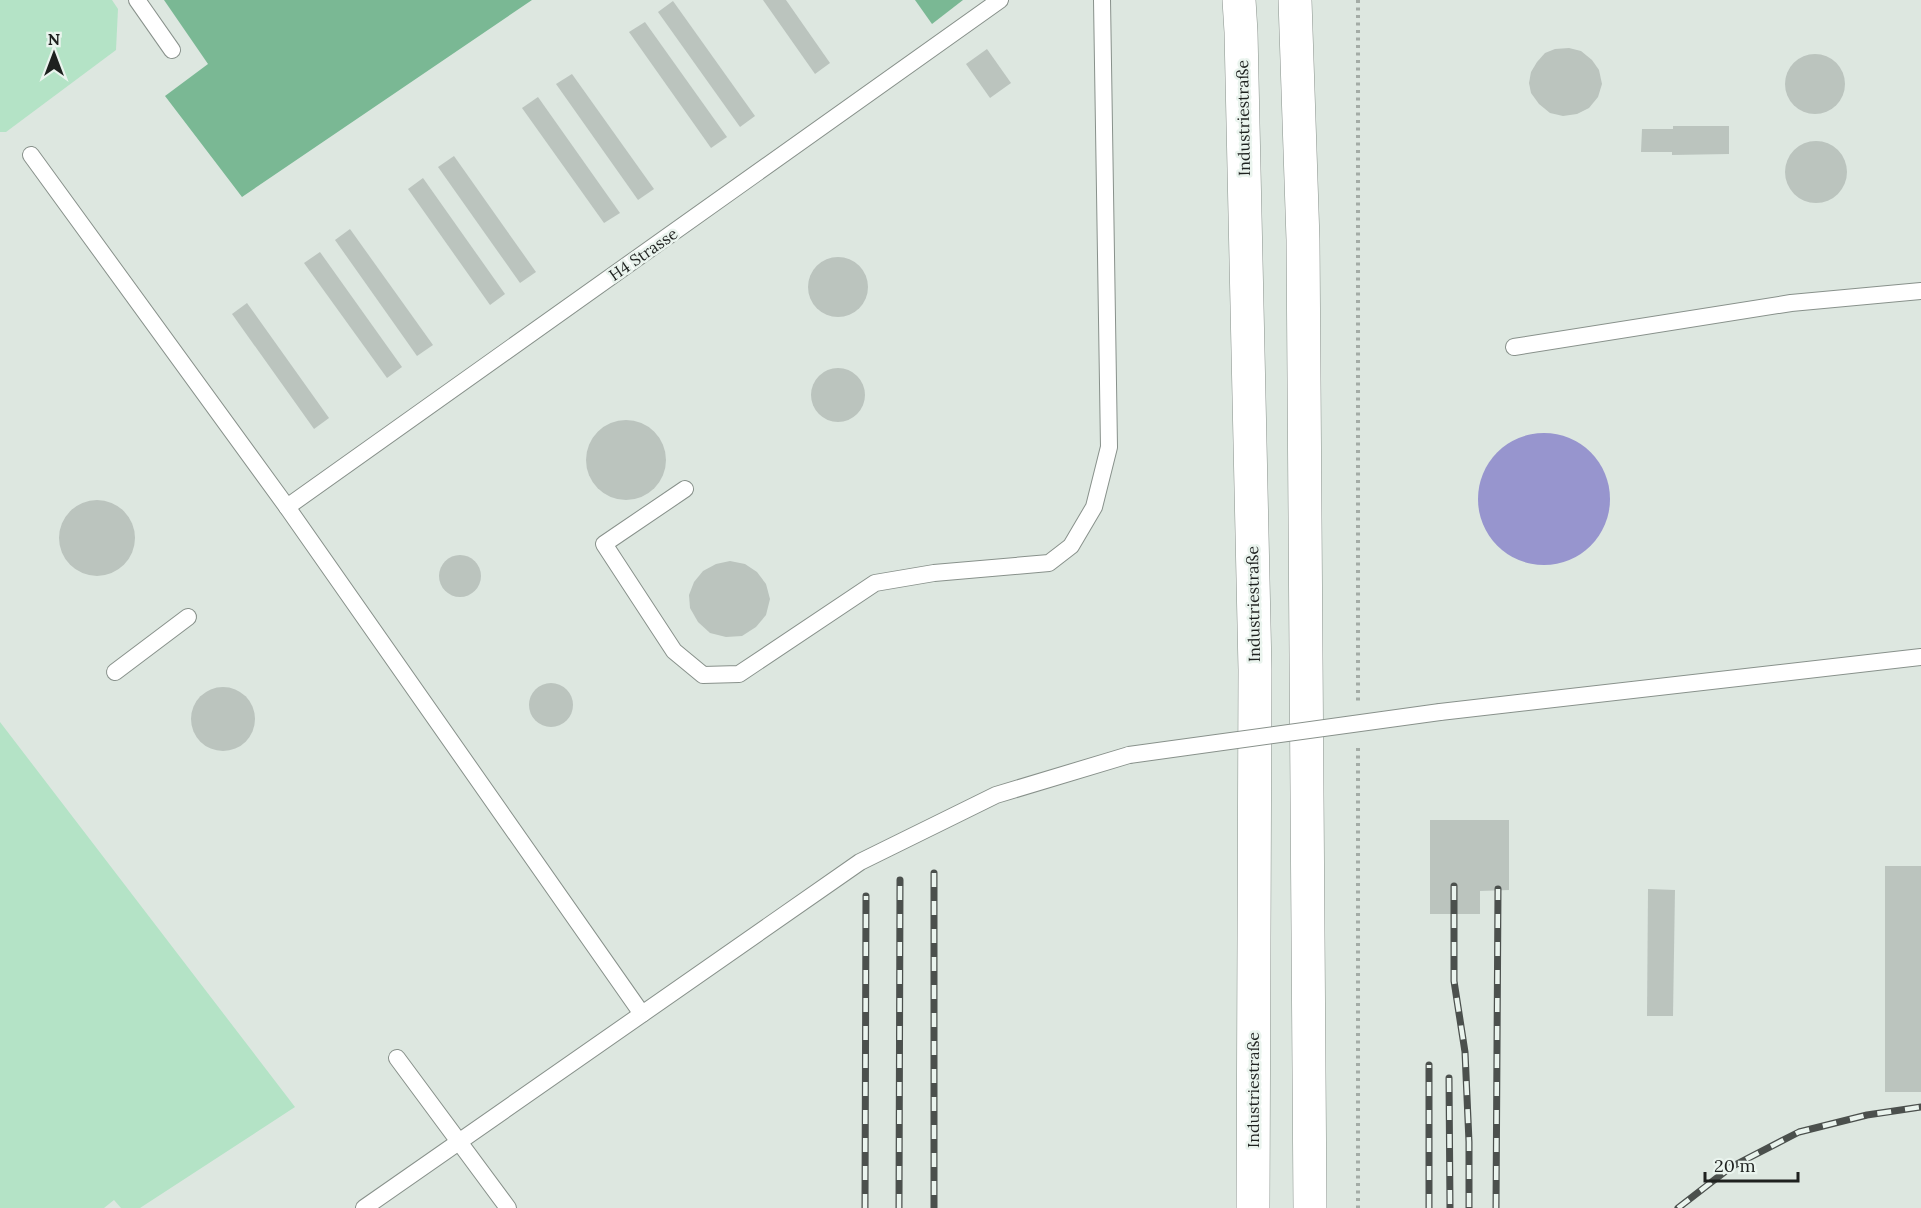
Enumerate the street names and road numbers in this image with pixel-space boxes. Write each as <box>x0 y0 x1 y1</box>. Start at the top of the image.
street label: Industriestraße <box>1232 60 1254 176</box>
street label: H4 Strasse <box>605 223 681 285</box>
street label: Industriestraße <box>1242 546 1264 662</box>
street label: Industriestraße <box>1243 1032 1263 1148</box>

